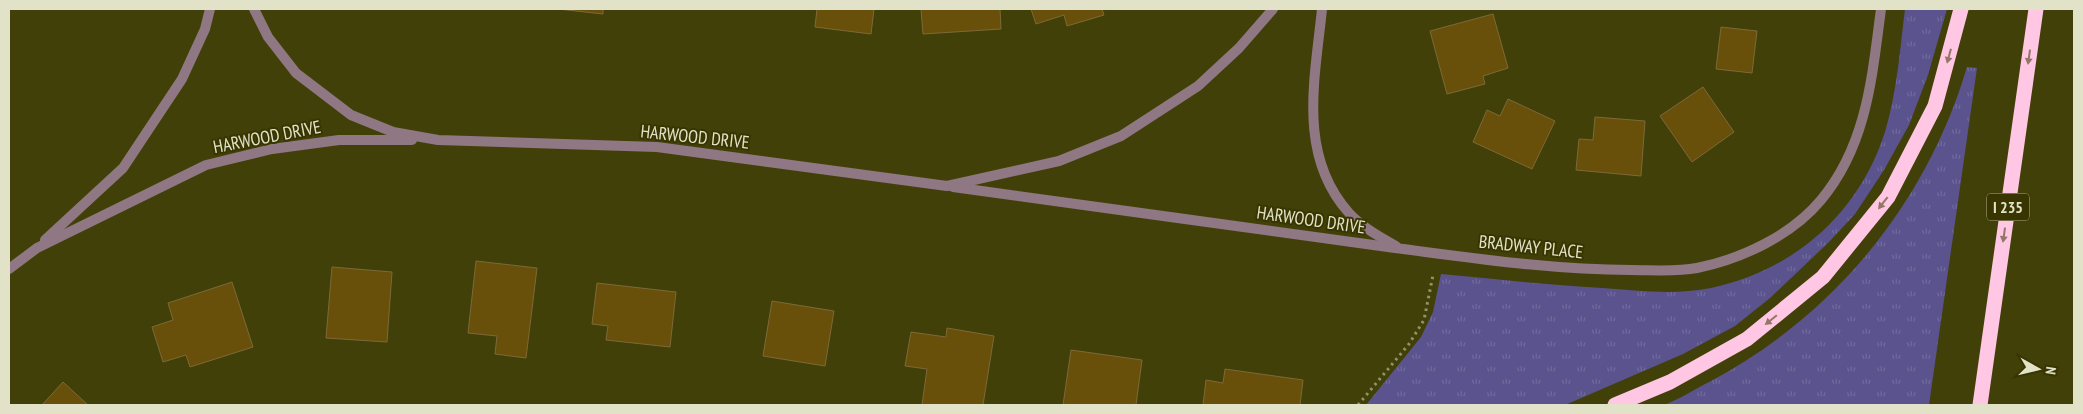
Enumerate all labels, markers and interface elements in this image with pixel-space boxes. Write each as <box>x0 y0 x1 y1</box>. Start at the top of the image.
one-way arrow <box>1944 48 1952 63</box>
one-way arrow <box>2025 49 2033 65</box>
street label: HARWOOD DRIVE <box>211 115 323 158</box>
street label: HARWOOD DRIVE <box>639 119 751 154</box>
road number: I 235 <box>1987 193 2029 220</box>
one-way arrow <box>1877 196 1888 209</box>
street label: HARWOOD DRIVE <box>1255 201 1367 239</box>
one-way arrow <box>2000 228 2008 244</box>
street label: BRADWAY PLACE <box>1478 230 1584 263</box>
one-way arrow <box>1764 314 1777 325</box>
north arrow <box>2013 344 2063 394</box>
text: N <box>2041 366 2060 376</box>

